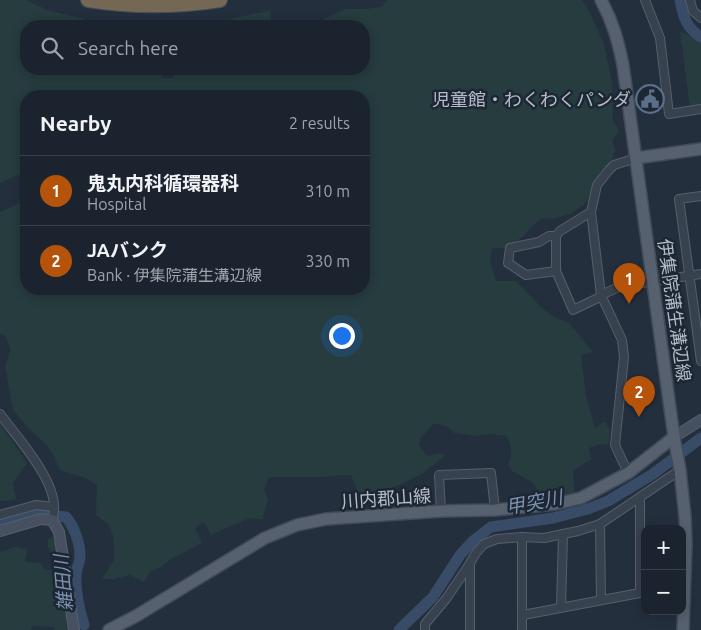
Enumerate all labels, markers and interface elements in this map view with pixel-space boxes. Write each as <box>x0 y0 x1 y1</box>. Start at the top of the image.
search box <box>20 20 370 75</box>
icon: search <box>38 34 66 62</box>
text: Search here <box>78 37 178 59</box>
public building icon: 児童館・わくわくパンダ <box>635 84 665 114</box>
place label: 児童館・わくわくパンダ <box>432 89 631 109</box>
text: Nearby <box>40 111 111 135</box>
text: 2 results <box>289 114 350 132</box>
text: 鬼丸内科循環器科 <box>87 172 239 194</box>
text: 1 <box>51 182 61 200</box>
text: 310 m <box>305 182 350 200</box>
text: Hospital <box>87 195 146 213</box>
street label: 伊集院蒲生溝辺線 <box>655 237 695 383</box>
text: JAバンク <box>87 239 168 261</box>
text: 2 <box>51 252 61 270</box>
text: 330 m <box>305 252 350 270</box>
pin: 1 <box>613 263 645 304</box>
text: Bank · 伊集院蒲生溝辺線 <box>87 266 262 284</box>
your location <box>329 323 355 349</box>
pin: 2 <box>623 376 655 417</box>
street label: 川内郡山線 <box>340 485 432 511</box>
water label: 甲突川 <box>504 485 566 518</box>
map controls <box>641 525 686 615</box>
button: + <box>641 525 686 570</box>
water label: 雑田川 <box>49 552 76 612</box>
button: − <box>641 570 686 615</box>

